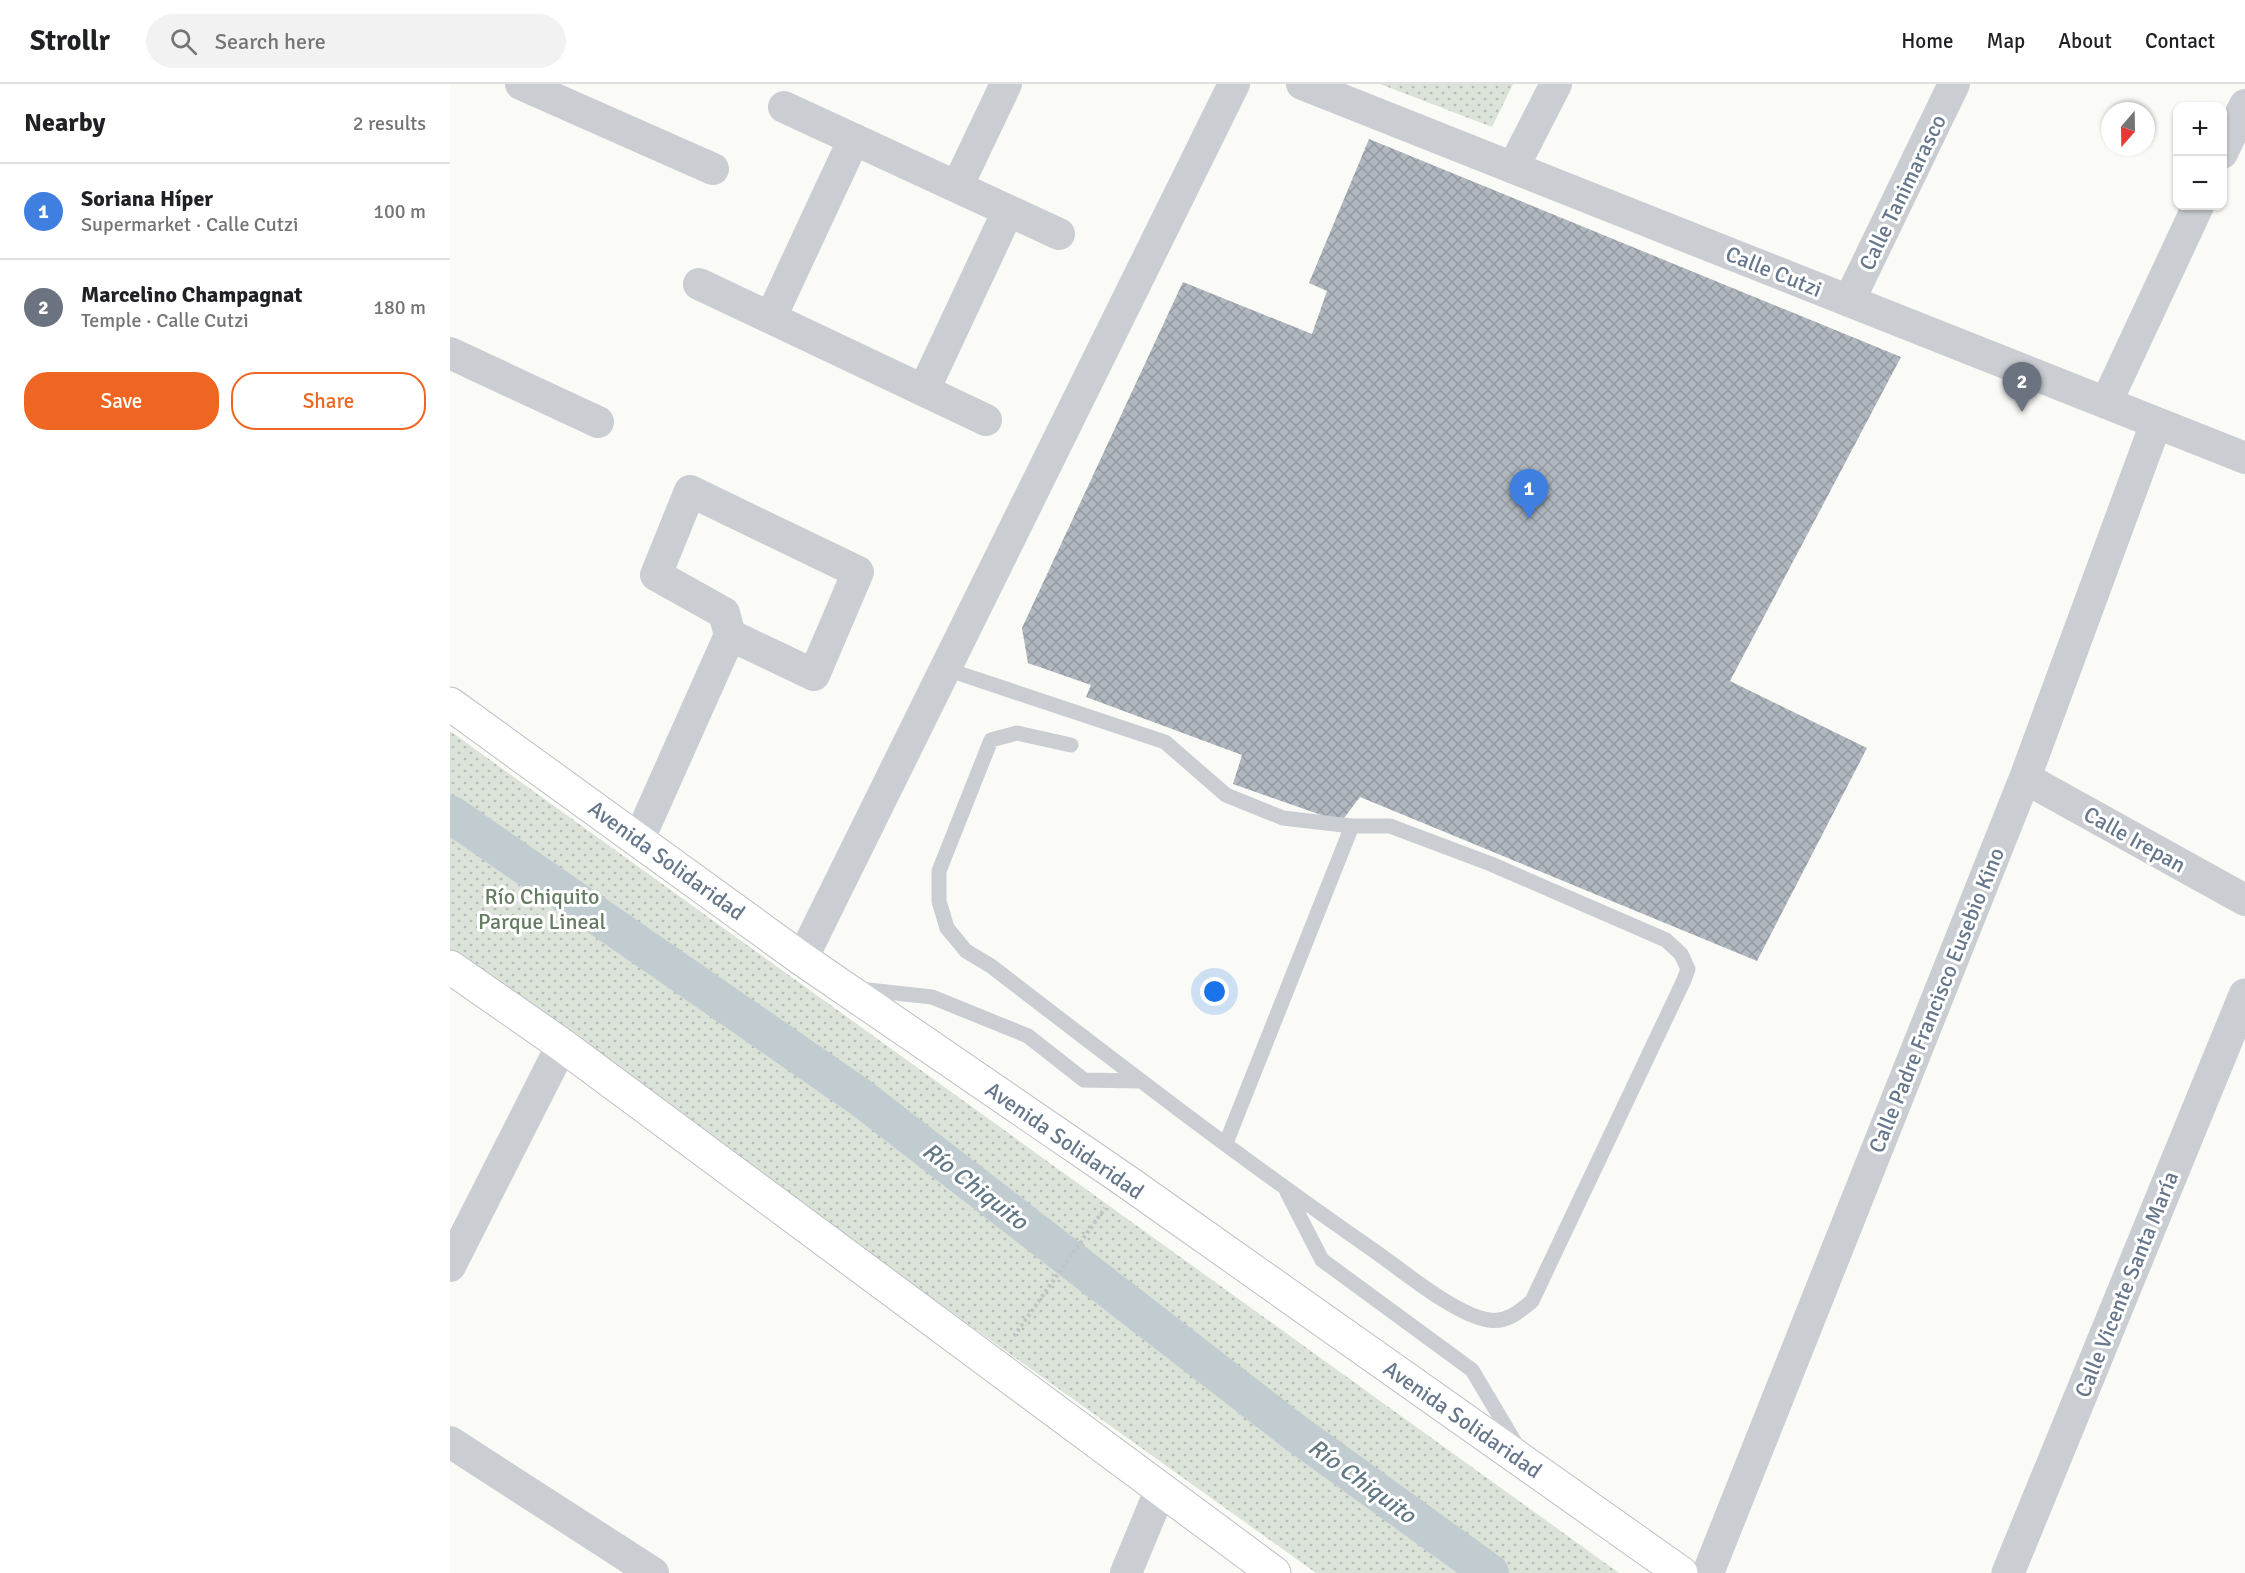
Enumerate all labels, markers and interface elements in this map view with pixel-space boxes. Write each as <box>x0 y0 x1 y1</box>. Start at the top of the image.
search box <box>146 14 566 68</box>
text: Strollr <box>30 24 110 58</box>
icon: search <box>167 25 200 58</box>
text: Search here <box>215 28 326 55</box>
text: Home <box>1901 28 1954 54</box>
text: Map <box>1987 28 2025 54</box>
text: About <box>2058 28 2112 54</box>
text: Contact <box>2145 28 2215 54</box>
north arrow <box>2101 102 2155 156</box>
map controls <box>2173 102 2227 210</box>
button: + <box>2173 102 2227 156</box>
text: Nearby <box>24 107 105 139</box>
street label: Calle Tanimarasco <box>1853 110 1952 275</box>
text: 2 results <box>353 111 426 136</box>
button: − <box>2173 156 2227 210</box>
text: Soriana Híper <box>81 185 213 212</box>
text: 1 <box>38 199 49 224</box>
text: 100 m <box>373 199 426 224</box>
text: Supermarket · Calle Cutzi <box>81 212 298 237</box>
street label: Calle Cutzi <box>1722 240 1826 303</box>
text: Marcelino Champagnat <box>81 281 302 308</box>
text: 2 <box>38 295 49 320</box>
text: 180 m <box>373 295 426 320</box>
text: Temple · Calle Cutzi <box>81 308 249 333</box>
pin: 2 <box>2002 362 2042 412</box>
button: Save <box>24 372 219 430</box>
button: Share <box>231 372 426 430</box>
pin: 1 <box>1510 470 1548 519</box>
street label: Avenida Solidaridad <box>583 795 750 926</box>
street label: Calle Irepan <box>2079 800 2191 879</box>
street label: Calle Padre Francisco Eusebio Kino <box>1863 844 2010 1157</box>
park label: Río Chiquito Parque Lineal <box>478 883 606 935</box>
your location <box>1200 977 1229 1006</box>
street label: Avenida Solidaridad <box>980 1076 1149 1205</box>
water label: Río Chiquito <box>916 1136 1035 1237</box>
street label: Calle Vicente Santa María <box>2069 1167 2184 1401</box>
street label: Avenida Solidaridad <box>1378 1355 1547 1484</box>
water label: Río Chiquito <box>1302 1432 1423 1531</box>

